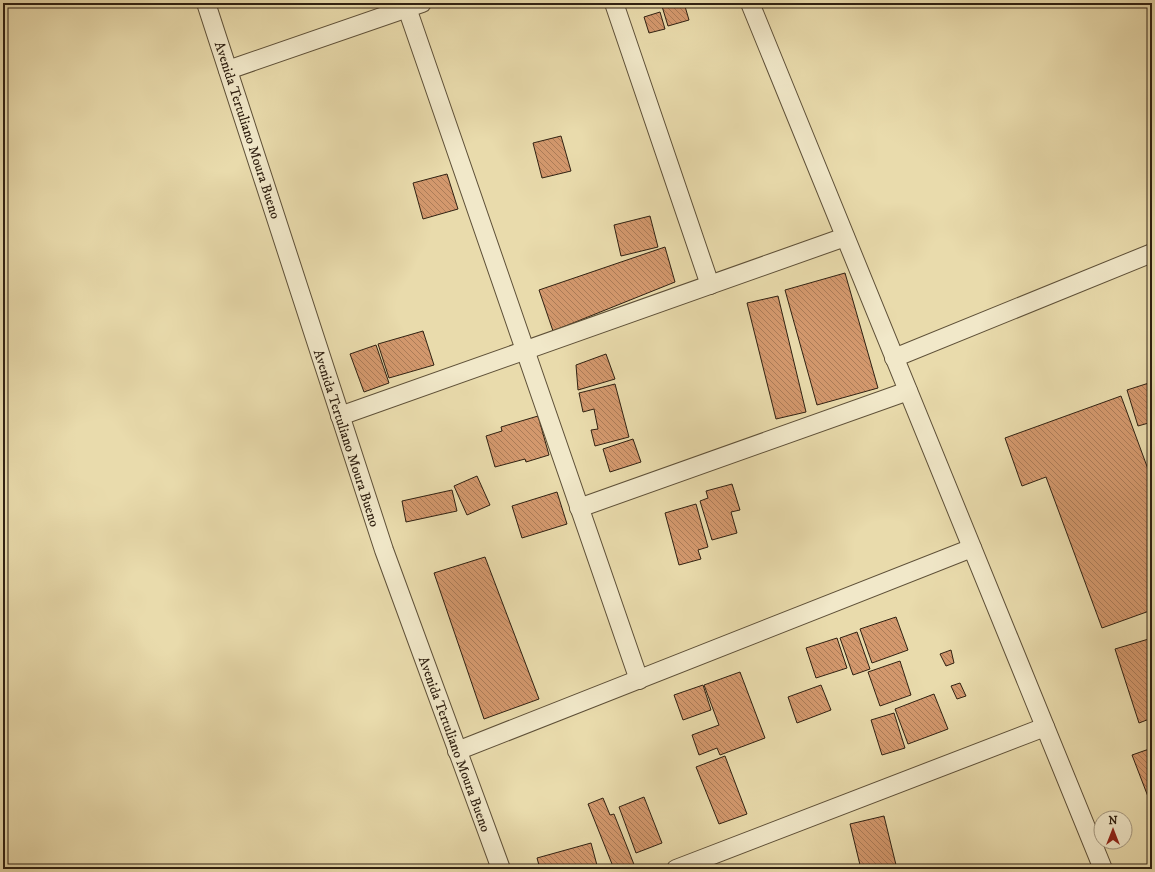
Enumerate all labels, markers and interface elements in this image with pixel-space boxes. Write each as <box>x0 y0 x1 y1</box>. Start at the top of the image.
street label: Avenida Tertuliano Moura Bueno <box>210 39 284 221</box>
street label: Avenida Tertuliano Moura Bueno <box>309 347 383 529</box>
street label: Avenida Tertuliano Moura Bueno <box>414 654 494 835</box>
north arrow <box>1093 810 1133 850</box>
text: N <box>1108 814 1118 828</box>

